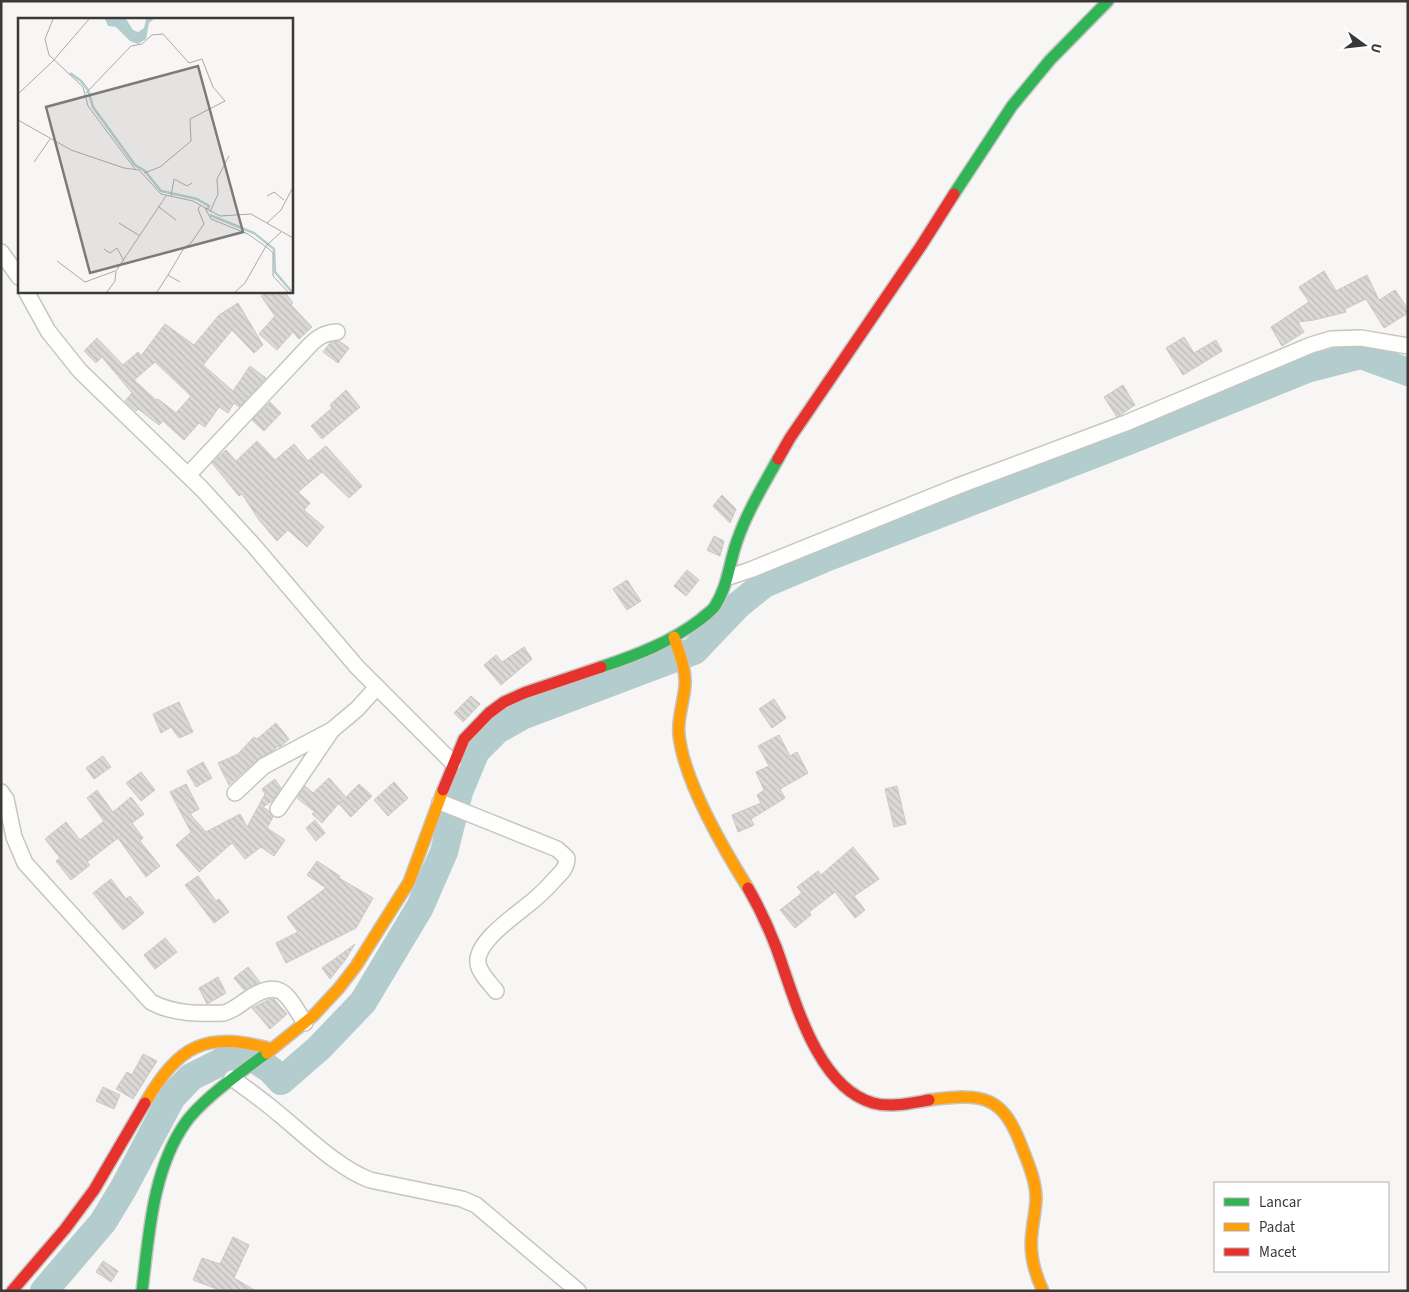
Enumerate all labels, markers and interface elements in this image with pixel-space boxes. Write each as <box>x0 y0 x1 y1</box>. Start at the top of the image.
inset map <box>18 18 292 292</box>
north arrow <box>1339 20 1389 70</box>
text: U <box>1365 41 1386 55</box>
legend <box>1214 1182 1389 1272</box>
text: Lancar <box>1259 1192 1302 1213</box>
text: Padat <box>1259 1217 1295 1238</box>
text: Macet <box>1259 1242 1296 1263</box>

